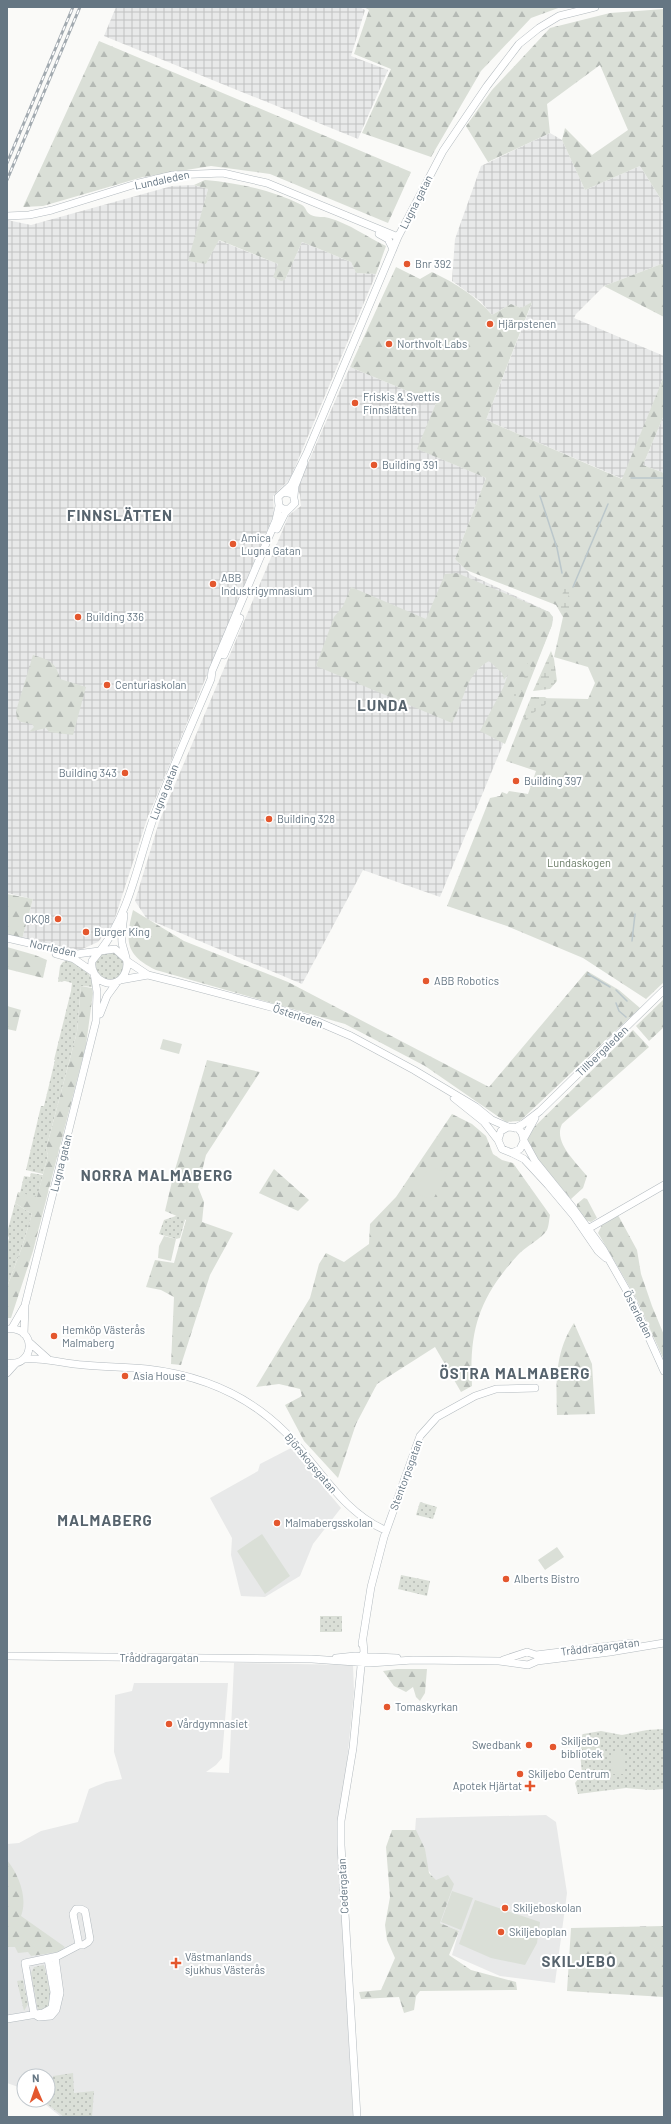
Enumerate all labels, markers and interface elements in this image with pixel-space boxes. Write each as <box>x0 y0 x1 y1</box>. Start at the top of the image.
street label: Lundaleden <box>133 167 191 192</box>
street label: Lugna gatan <box>396 173 435 231</box>
place label: Bnr 392 <box>415 257 451 270</box>
marker: Bnr 392 <box>402 259 412 269</box>
place label: Hjärpstenen <box>498 317 556 330</box>
marker: Hjärpstenen <box>485 319 495 329</box>
place label: Northvolt Labs <box>397 337 467 350</box>
marker: Northvolt Labs <box>384 339 394 349</box>
place label: Friskis & Svettis Finnslätten <box>363 390 440 416</box>
marker: Friskis & Svettis Finnslätten <box>350 398 360 408</box>
place label: Building 391 <box>382 458 438 471</box>
marker: Building 391 <box>369 460 379 470</box>
district label: FINNSLÄTTEN <box>67 506 173 524</box>
place label: Amica Lugna Gatan <box>241 531 301 557</box>
marker: Amica Lugna Gatan <box>228 539 238 549</box>
place label: ABB Industrigymnasium <box>221 571 312 597</box>
marker: ABB Industrigymnasium <box>208 579 218 589</box>
place label: Building 336 <box>86 610 144 623</box>
marker: Building 336 <box>73 612 83 622</box>
place label: Centuriaskolan <box>115 678 187 691</box>
marker: Centuriaskolan <box>102 680 112 690</box>
district label: LUNDA <box>357 696 409 714</box>
street label: Lugna gatan <box>146 762 181 822</box>
place label: Building 343 <box>59 766 117 779</box>
marker: Building 343 <box>120 768 130 778</box>
place label: Building 397 <box>524 774 581 787</box>
marker: Building 397 <box>511 776 521 786</box>
place label: Building 328 <box>277 812 335 825</box>
marker: Building 328 <box>264 814 274 824</box>
park label: Lundaskogen <box>547 856 611 869</box>
place label: OKQ8 <box>25 912 50 925</box>
marker: OKQ8 <box>53 914 63 924</box>
place label: Burger King <box>94 925 150 938</box>
marker: Burger King <box>81 927 91 937</box>
street label: Norrleden <box>28 936 78 959</box>
place label: ABB Robotics <box>434 974 499 987</box>
marker: ABB Robotics <box>421 976 431 986</box>
street label: Österleden <box>271 1000 325 1030</box>
street label: Tillbergaleden <box>573 1023 630 1079</box>
street label: Lugna gatan <box>47 1133 74 1193</box>
district label: NORRA MALMABERG <box>81 1166 233 1184</box>
street label: Österleden <box>621 1287 657 1340</box>
place label: Hemköp Västerås Malmaberg <box>62 1323 145 1349</box>
marker: Hemköp Västerås Malmaberg <box>49 1331 59 1341</box>
district label: ÖSTRA MALMABERG <box>439 1364 591 1382</box>
place label: Asia House <box>133 1369 186 1382</box>
marker: Asia House <box>120 1371 130 1381</box>
street label: Björskogsgatan <box>283 1430 340 1495</box>
street label: Stentorpsgatan <box>387 1438 424 1512</box>
district label: MALMABERG <box>57 1511 153 1529</box>
place label: Malmabergsskolan <box>285 1516 373 1529</box>
marker: Malmabergsskolan <box>272 1518 282 1528</box>
place label: Alberts Bistro <box>514 1572 580 1585</box>
marker: Alberts Bistro <box>501 1574 511 1584</box>
street label: Tråddragargatan <box>560 1635 640 1658</box>
street label: Tråddragargatan <box>119 1651 199 1664</box>
place label: Tomaskyrkan <box>395 1700 458 1713</box>
marker: Tomaskyrkan <box>382 1702 392 1712</box>
place label: Vårdgymnasiet <box>177 1717 248 1730</box>
marker: Vårdgymnasiet <box>164 1719 174 1729</box>
place label: Skiljebo bibliotek <box>561 1734 603 1760</box>
place label: Swedbank <box>472 1738 521 1751</box>
marker: Swedbank <box>524 1740 534 1750</box>
marker: Skiljebo bibliotek <box>548 1742 558 1752</box>
place label: Skiljebo Centrum <box>528 1767 609 1780</box>
marker: Skiljebo Centrum <box>515 1769 525 1779</box>
place label: Apotek Hjärtat <box>453 1779 522 1792</box>
marker: Apotek Hjärtat <box>525 1781 535 1791</box>
street label: Cedergatan <box>335 1858 350 1914</box>
place label: Skiljeboskolan <box>513 1901 581 1914</box>
marker: Skiljeboskolan <box>500 1903 510 1913</box>
place label: Skiljeboplan <box>509 1925 567 1938</box>
marker: Skiljeboplan <box>496 1927 506 1937</box>
place label: Västmanlands sjukhus Västerås <box>185 1950 265 1976</box>
district label: SKILJEBO <box>542 1952 616 1970</box>
marker: Västmanlands sjukhus Västerås <box>170 1957 182 1969</box>
north arrow <box>16 2068 56 2108</box>
text: N <box>32 2071 40 2084</box>

